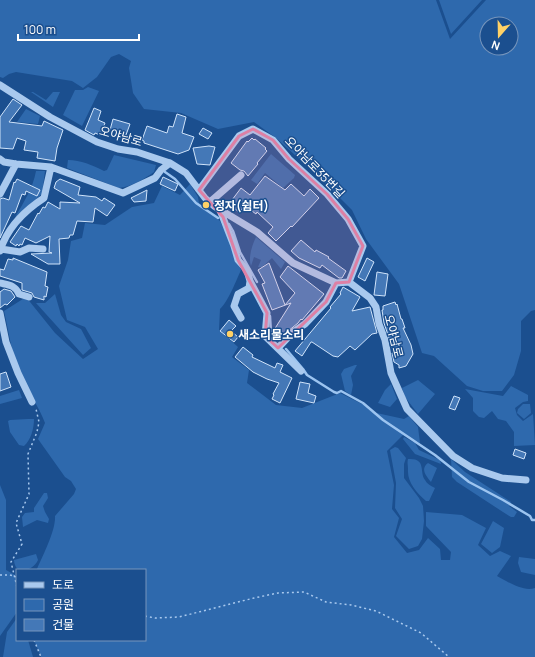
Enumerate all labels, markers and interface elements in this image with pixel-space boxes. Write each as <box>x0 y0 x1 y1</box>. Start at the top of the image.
scale bar <box>18 16 139 42</box>
north arrow <box>479 16 519 56</box>
text: 100 m <box>24 21 56 38</box>
text: N <box>489 37 502 54</box>
street label: 오야남로 <box>97 122 145 150</box>
street label: 오야남로35번길 <box>281 132 349 202</box>
place label: 정자(쉼터) <box>214 197 269 214</box>
marker: 정자(쉼터) <box>201 200 211 210</box>
street label: 오야남로 <box>380 313 408 359</box>
place label: 새소리물소리 <box>238 326 304 343</box>
marker: 새소리물소리 <box>225 329 235 339</box>
legend <box>16 569 146 641</box>
text: 도로 <box>52 576 74 593</box>
text: 공원 <box>52 596 74 613</box>
text: 건물 <box>52 616 74 633</box>

